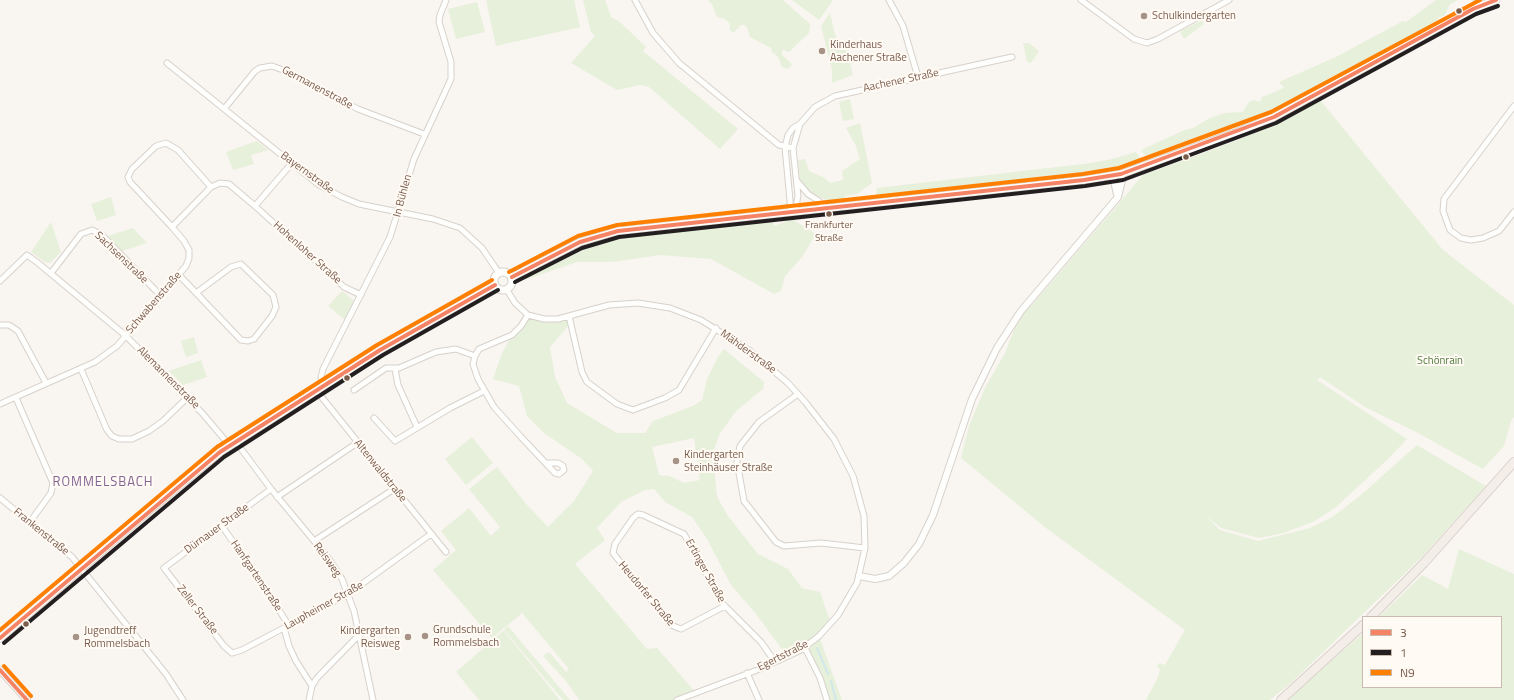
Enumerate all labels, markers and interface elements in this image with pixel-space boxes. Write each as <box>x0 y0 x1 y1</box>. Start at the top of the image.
unlabelled marker <box>1454 6 1464 16</box>
place label: Schulkindergarten <box>1152 9 1236 23</box>
marker: Schulkindergarten <box>1139 11 1149 21</box>
place label: Kinderhaus Aachener Straße <box>830 38 907 64</box>
marker: Kinderhaus Aachener Straße <box>817 46 827 56</box>
street label: Germanenstraße <box>279 64 355 112</box>
street label: Aachener Straße <box>862 67 940 95</box>
street label: Bayernstraße <box>278 149 336 197</box>
unlabelled marker <box>1181 152 1191 162</box>
street label: In Bühlen <box>391 173 415 219</box>
marker: Frankfurter Straße <box>824 209 834 219</box>
street label: Hohenloher Straße <box>270 219 344 287</box>
place label: Frankfurter Straße <box>805 220 853 244</box>
street label: Sachsenstraße <box>92 229 150 287</box>
street label: Schwabenstraße <box>123 269 185 337</box>
street label: Mähderstraße <box>717 327 779 377</box>
street label: Alemannenstraße <box>134 344 202 412</box>
park label: Schönrain <box>1417 354 1463 368</box>
unlabelled marker <box>342 373 352 383</box>
street label: Altenwaldstraße <box>351 437 409 505</box>
place label: Kindergarten Steinhäuser Straße <box>684 448 773 474</box>
marker: Kindergarten Steinhäuser Straße <box>671 456 681 466</box>
district label: ROMMELSBACH <box>52 475 154 491</box>
street label: Dürnauer Straße <box>182 501 252 557</box>
street label: Frankenstraße <box>11 506 71 558</box>
street label: Ertinger Straße <box>682 537 728 605</box>
street label: Hanfgartenstraße <box>227 538 285 614</box>
street label: Reisweg <box>310 540 344 580</box>
street label: Heudorfer Straße <box>615 559 677 629</box>
street label: Laupheimer Straße <box>282 579 366 633</box>
street label: Zeller Straße <box>174 583 220 637</box>
legend <box>1362 616 1502 688</box>
unlabelled marker <box>21 619 31 629</box>
place label: Grundschule Rommelsbach <box>433 623 499 649</box>
text: 3 <box>1400 623 1407 642</box>
place label: Jugendtreff Rommelsbach <box>84 624 150 650</box>
place label: Kindergarten Reisweg <box>340 624 400 650</box>
marker: Grundschule Rommelsbach <box>420 631 430 641</box>
marker: Jugendtreff Rommelsbach <box>71 632 81 642</box>
marker: Kindergarten Reisweg <box>403 632 413 642</box>
street label: Egertstraße <box>756 638 810 674</box>
text: 1 <box>1400 643 1407 662</box>
text: N9 <box>1400 663 1415 682</box>

